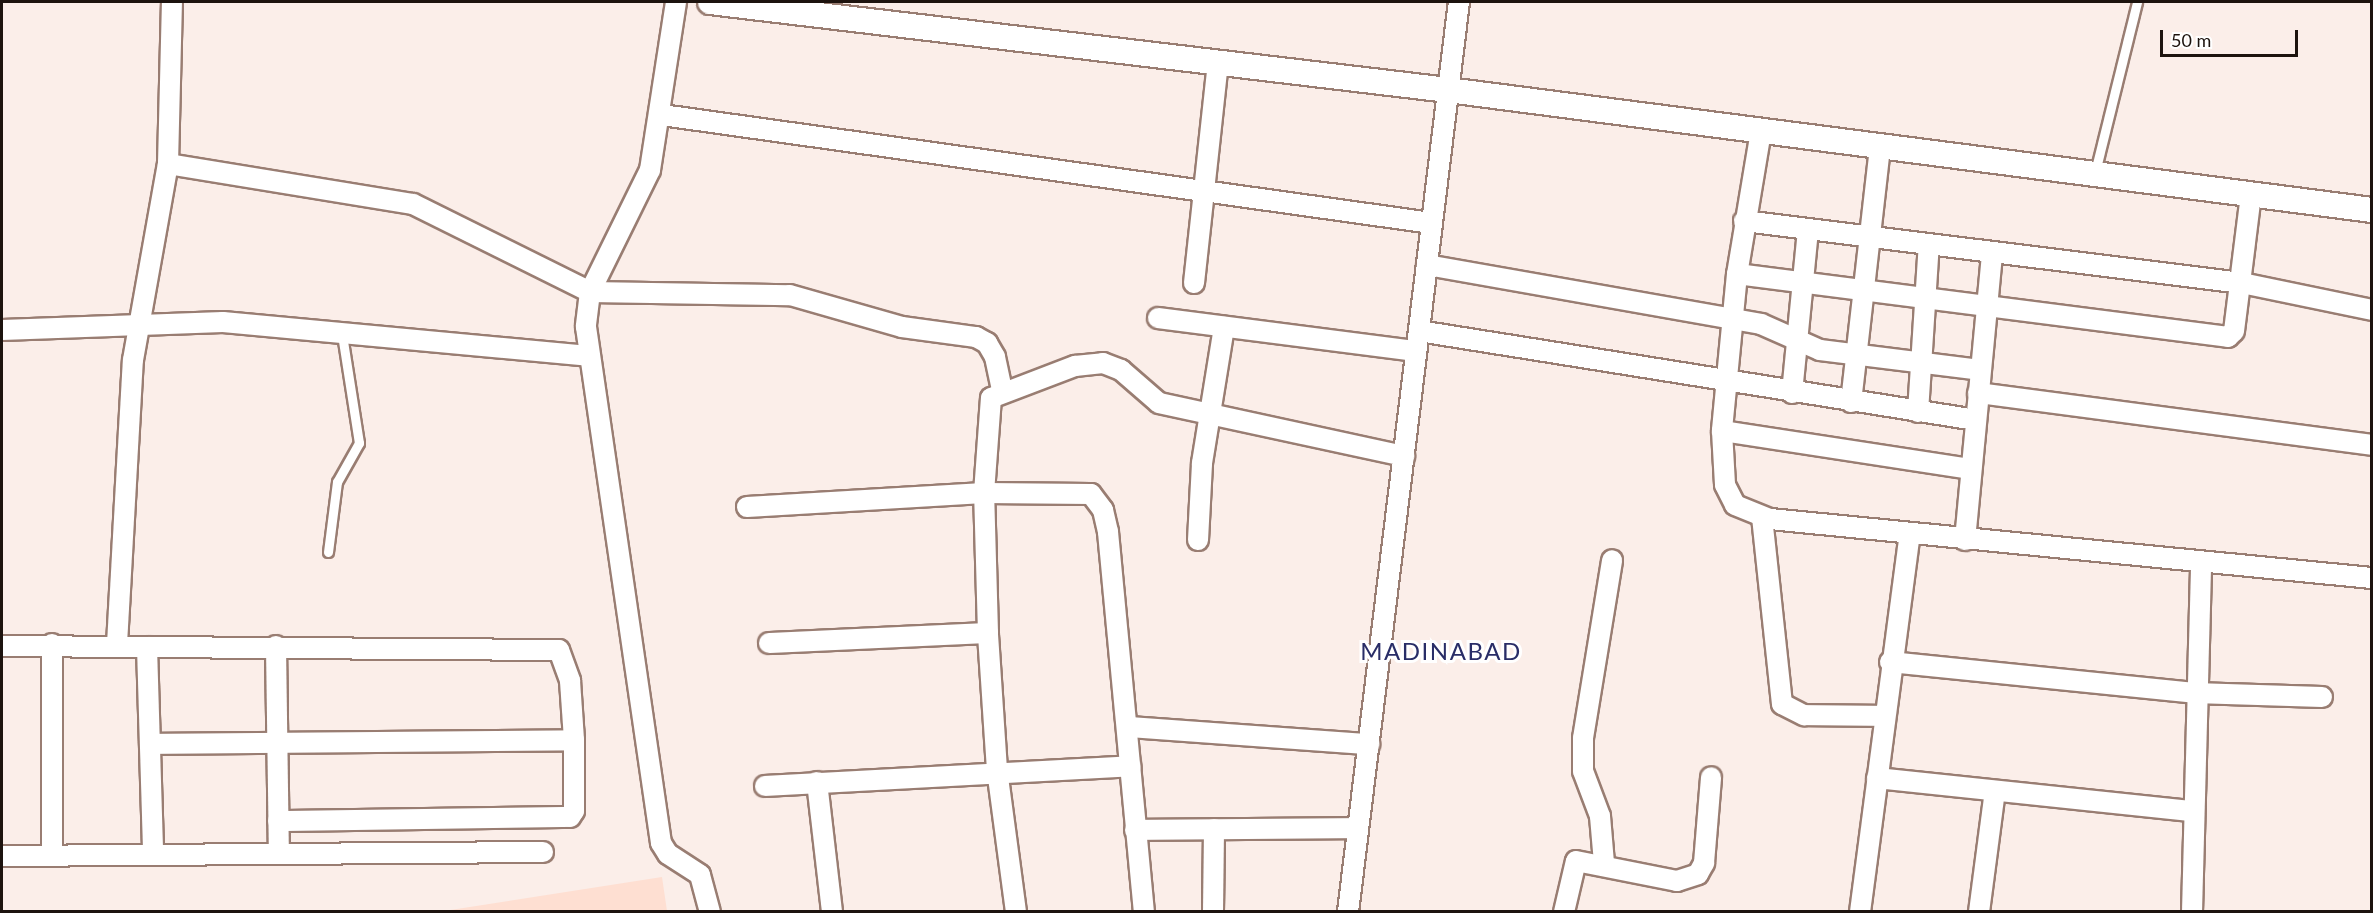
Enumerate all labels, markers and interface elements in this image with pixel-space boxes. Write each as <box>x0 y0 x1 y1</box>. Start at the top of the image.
scale bar <box>2163 18 2301 56</box>
text: 50 m <box>2171 29 2211 51</box>
district label: MADINABAD <box>1360 637 1522 665</box>

